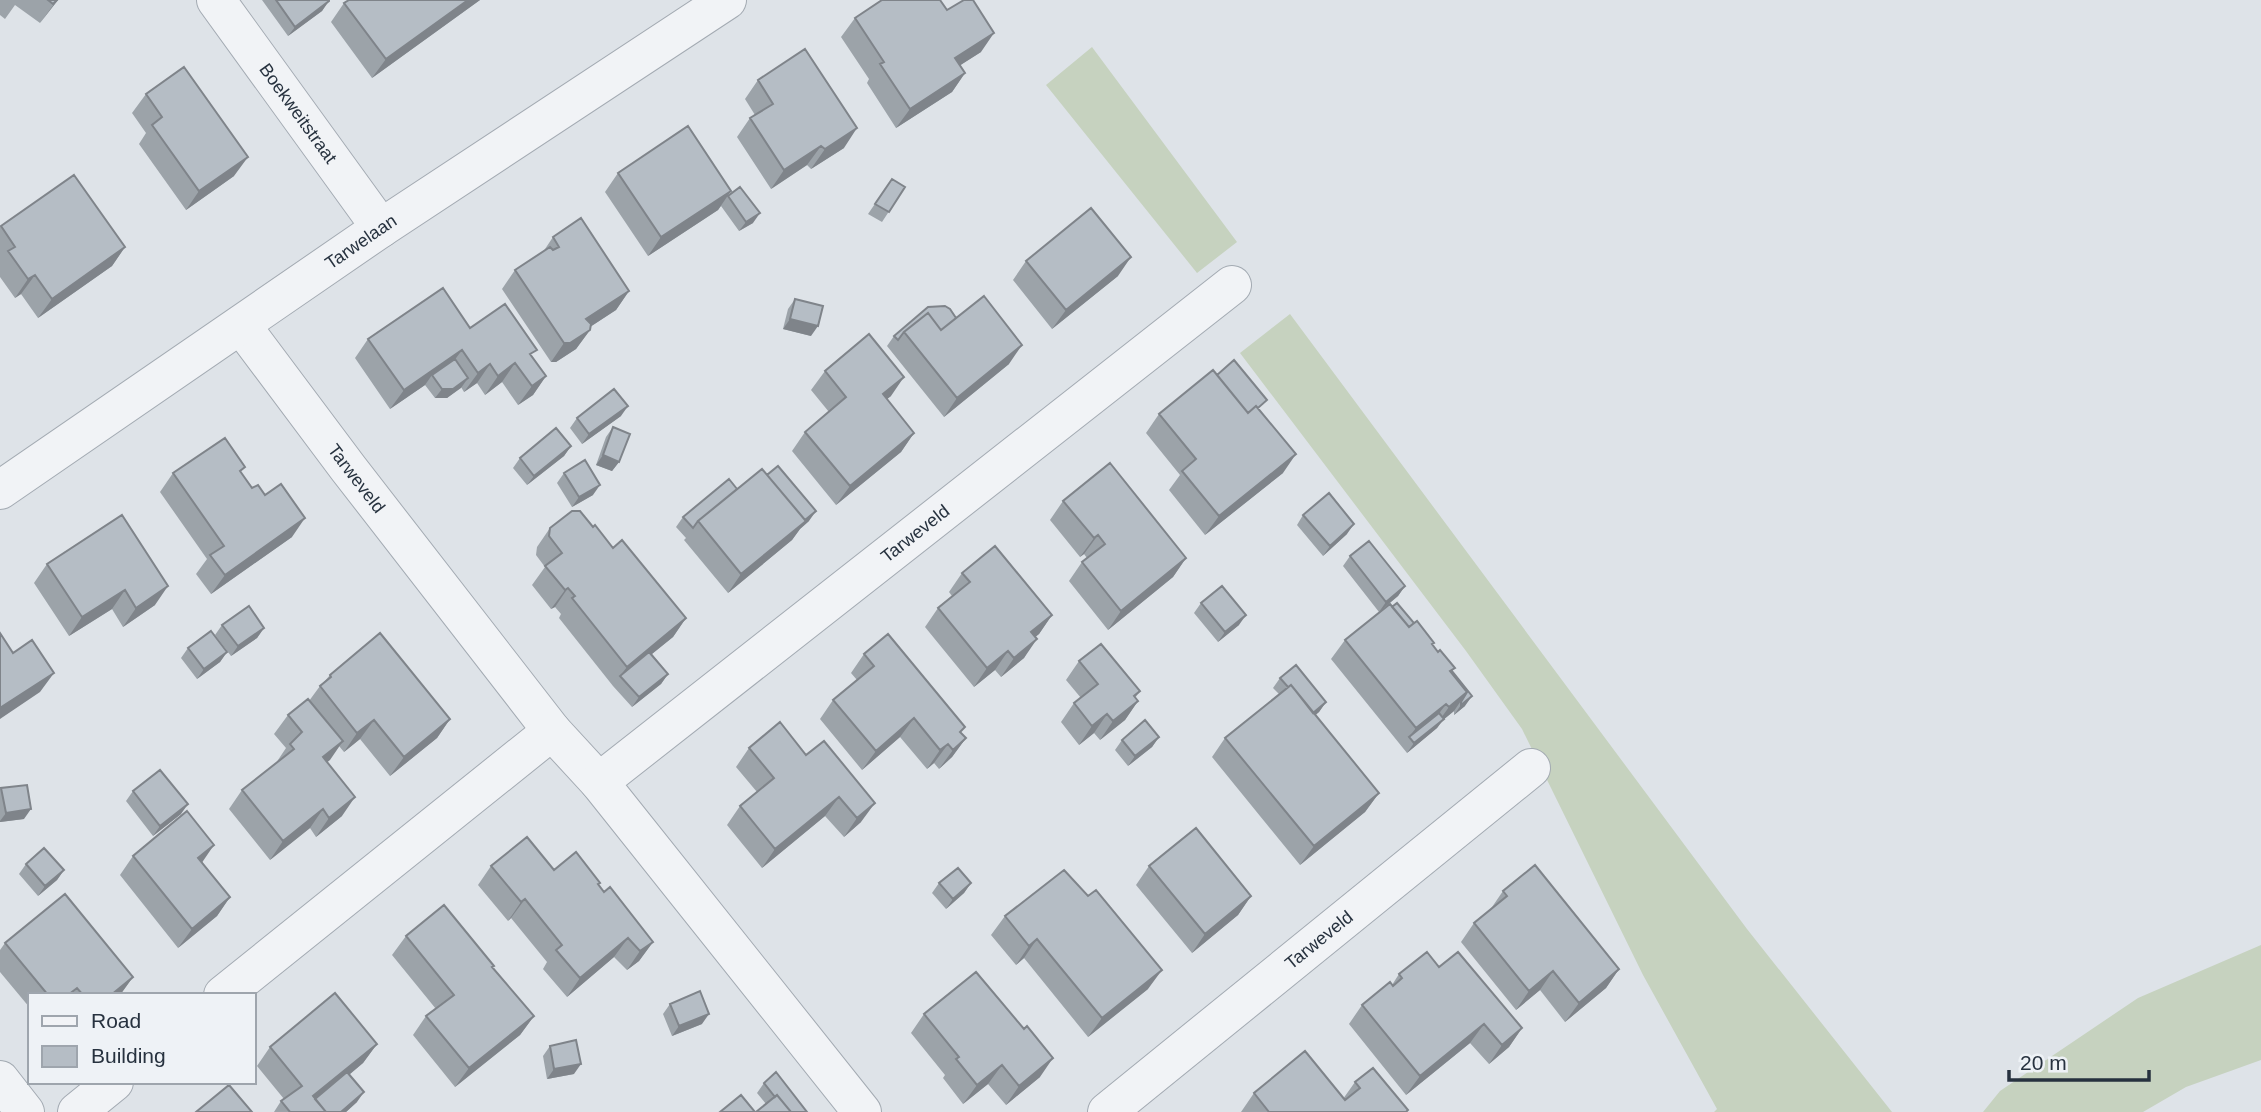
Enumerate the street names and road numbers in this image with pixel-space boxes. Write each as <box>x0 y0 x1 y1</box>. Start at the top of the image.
street label: Boekweitstraat <box>255 60 341 167</box>
street label: Tarwelaan <box>321 210 400 273</box>
street label: Tarweveld <box>324 440 389 517</box>
street label: Tarweveld <box>877 501 953 567</box>
street label: Tarweveld <box>1281 907 1357 973</box>

